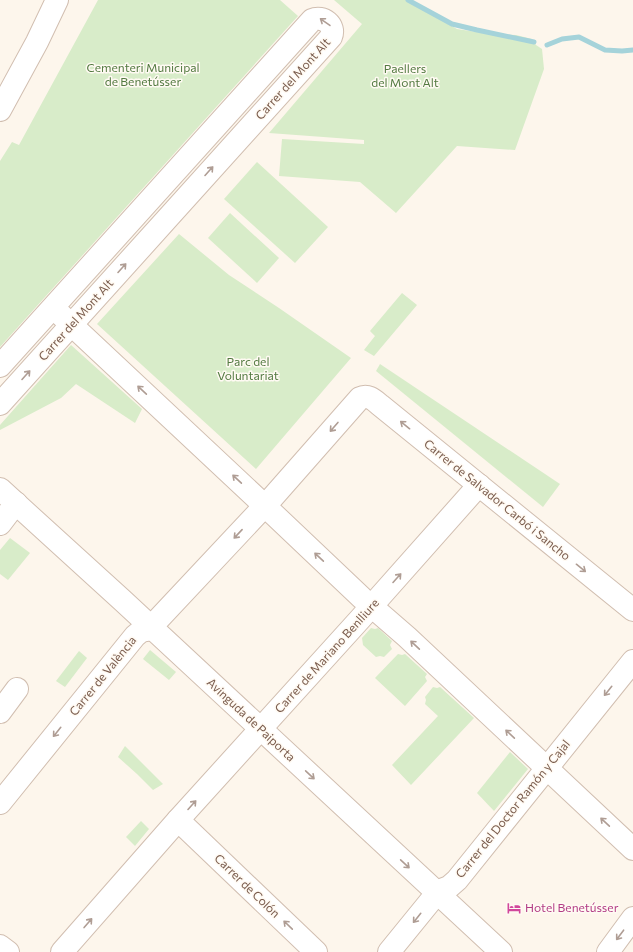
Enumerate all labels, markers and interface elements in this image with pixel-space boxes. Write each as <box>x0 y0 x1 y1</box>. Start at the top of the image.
one-way arrow <box>320 18 331 26</box>
street label: Carrer del Mont Alt <box>252 35 333 122</box>
park label: Cementeri Municipal de Benetússer <box>86 60 200 88</box>
park label: Paellers del Mont Alt <box>371 61 439 89</box>
one-way arrow <box>205 166 214 176</box>
one-way arrow <box>118 263 127 273</box>
street label: Carrer del Mont Alt <box>35 276 116 363</box>
park label: Parc del Voluntariat <box>217 354 279 382</box>
one-way arrow <box>22 370 31 380</box>
one-way arrow <box>137 385 147 395</box>
one-way arrow <box>400 421 411 430</box>
one-way arrow <box>330 422 339 433</box>
street label: Carrer de Salvador Carbó i Sancho <box>422 436 574 563</box>
one-way arrow <box>232 474 242 484</box>
one-way arrow <box>234 529 243 539</box>
one-way arrow <box>314 552 324 562</box>
one-way arrow <box>576 564 587 573</box>
one-way arrow <box>393 572 402 583</box>
street label: Carrer de Mariano Benlliure <box>271 595 381 715</box>
street label: Carrer de València <box>66 633 139 718</box>
one-way arrow <box>410 640 420 650</box>
street label: Avinguda de Paiporta <box>205 675 299 764</box>
one-way arrow <box>604 686 613 697</box>
one-way arrow <box>53 727 62 738</box>
one-way arrow <box>505 729 515 738</box>
street label: Carrer del Doctor Ramón y Cajal <box>452 737 572 880</box>
one-way arrow <box>305 771 315 780</box>
one-way arrow <box>188 799 197 810</box>
one-way arrow <box>600 818 610 827</box>
street label: Carrer de Colón <box>212 851 283 920</box>
one-way arrow <box>400 859 410 869</box>
hotel icon: Hotel Benetússer <box>506 900 522 916</box>
place label: Hotel Benetússer <box>525 900 619 914</box>
one-way arrow <box>413 912 421 923</box>
one-way arrow <box>83 918 92 928</box>
one-way arrow <box>283 920 293 930</box>
one-way arrow <box>616 929 624 940</box>

